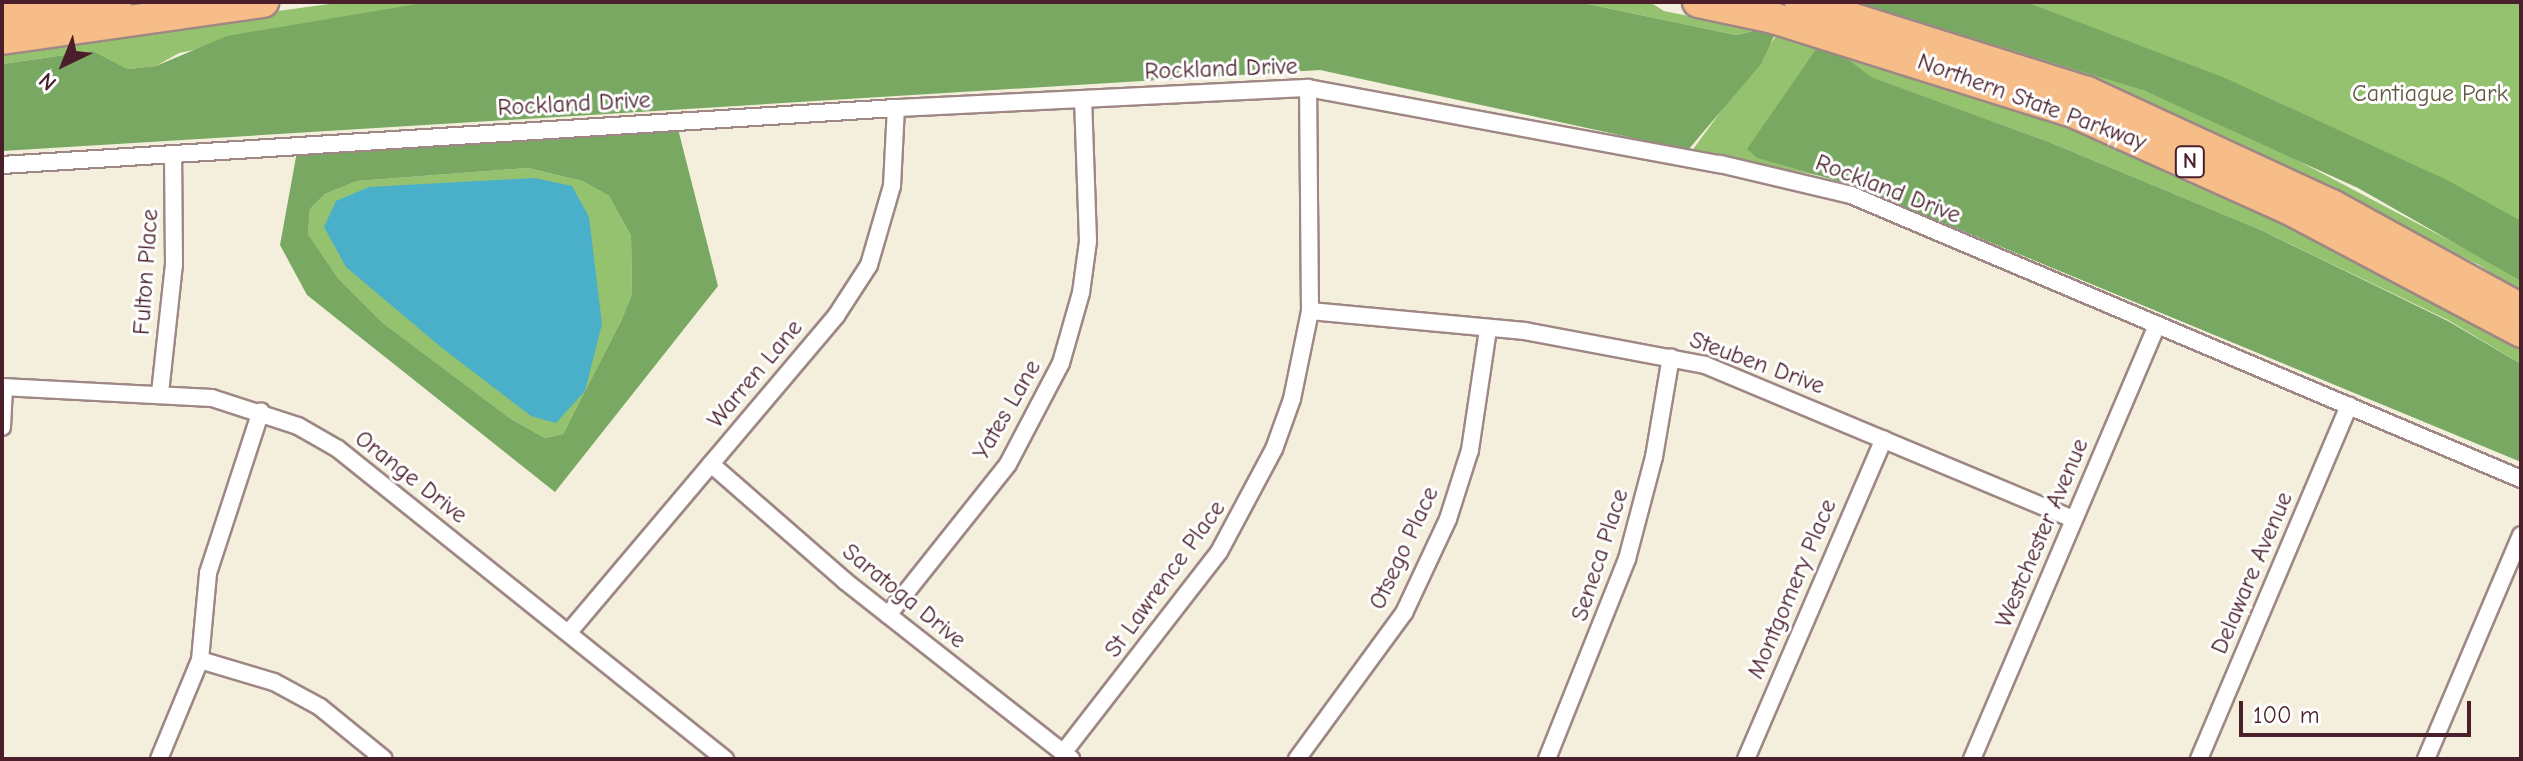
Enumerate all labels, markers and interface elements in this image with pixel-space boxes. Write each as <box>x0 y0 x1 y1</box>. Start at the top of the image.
north arrow <box>24 24 104 104</box>
street label: Northern State Parkway <box>1914 47 2150 157</box>
street label: Rockland Drive <box>1144 52 1298 86</box>
text: N <box>34 67 62 96</box>
park label: Cantiague Park <box>2352 80 2508 108</box>
street label: Rockland Drive <box>497 86 651 122</box>
road number: N <box>2174 144 2206 180</box>
street label: Rockland Drive <box>1811 148 1965 230</box>
street label: Fulton Place <box>127 208 165 336</box>
street label: Warren Lane <box>701 314 809 434</box>
street label: Steuben Drive <box>1686 325 1828 401</box>
street label: Yates Lane <box>967 355 1047 465</box>
street label: Orange Drive <box>349 424 473 530</box>
street label: Westchester Avenue <box>1989 434 2095 632</box>
street label: Otsego Place <box>1363 482 1445 614</box>
street label: Seneca Place <box>1565 485 1635 625</box>
street label: Delaware Avenue <box>2205 488 2299 658</box>
street label: St Lawrence Place <box>1098 495 1232 663</box>
street label: Montgomery Place <box>1741 495 1843 683</box>
street label: Saratoga Drive <box>836 537 972 655</box>
scale bar <box>2243 685 2475 735</box>
text: 100 m <box>2253 701 2320 729</box>

